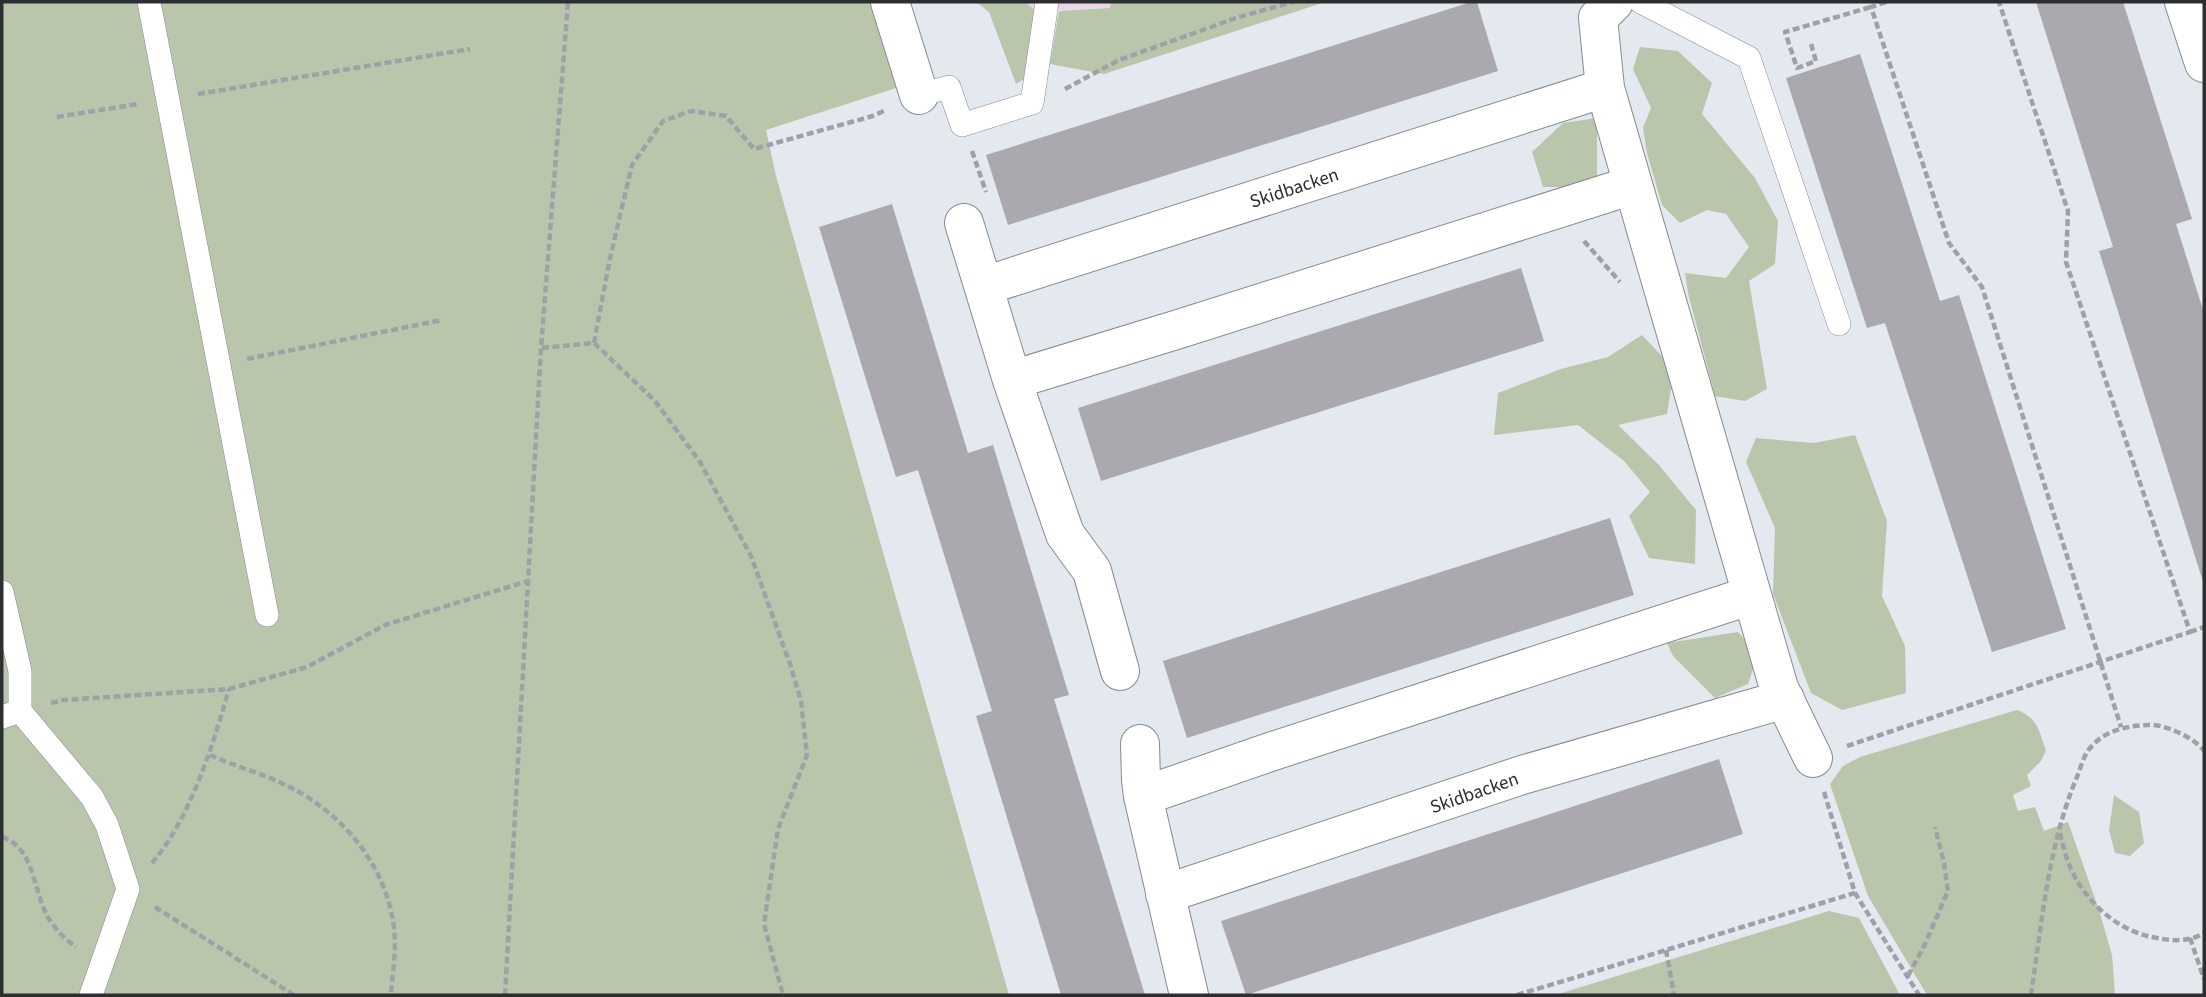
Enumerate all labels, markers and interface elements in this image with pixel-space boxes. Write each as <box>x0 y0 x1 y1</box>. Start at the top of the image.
street label: Skidbacken <box>1246 161 1342 216</box>
street label: Skidbacken <box>1427 766 1522 821</box>

